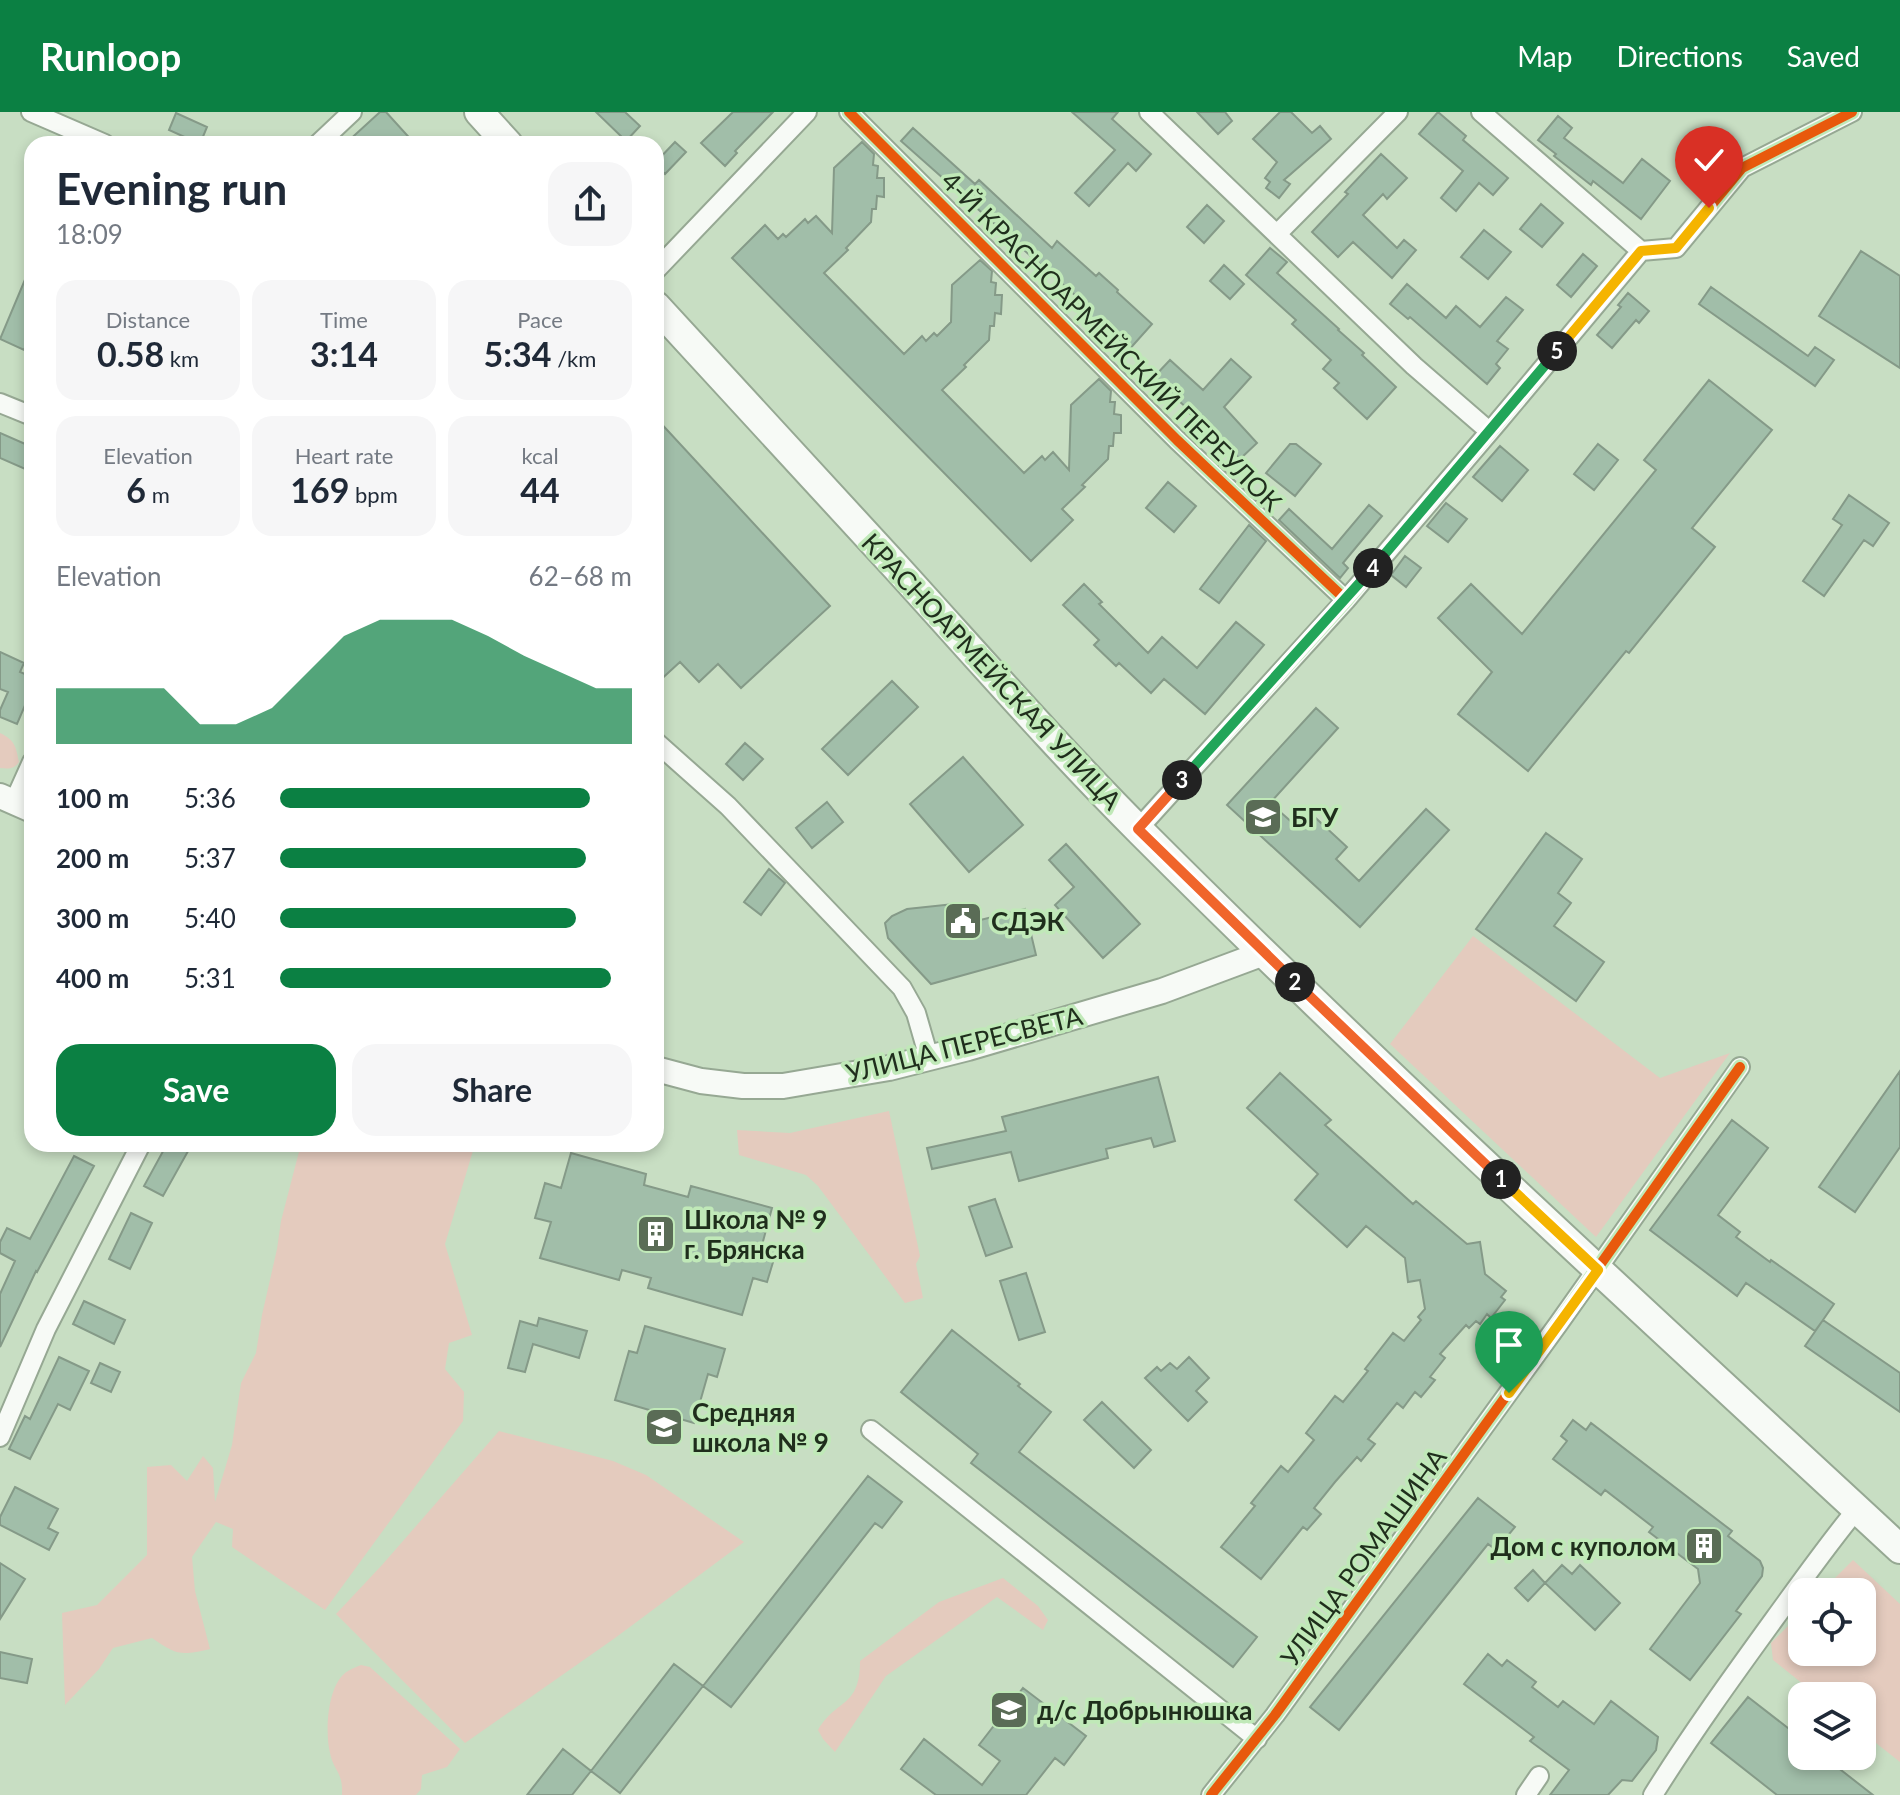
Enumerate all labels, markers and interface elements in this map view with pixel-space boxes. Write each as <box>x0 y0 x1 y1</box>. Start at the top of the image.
text: Runloop <box>40 33 181 79</box>
text: Map <box>1517 39 1572 73</box>
text: Directions <box>1616 39 1743 73</box>
text: Saved <box>1787 39 1860 73</box>
pin <box>1675 126 1743 208</box>
icon: check <box>1687 138 1731 182</box>
text: Evening run <box>56 162 287 214</box>
button: share <box>548 162 632 246</box>
street label: 4-Й КРАСНОАРМЕЙСКИЙ ПЕРЕУЛОК <box>935 164 1289 518</box>
text: 18:09 <box>56 218 123 250</box>
text: Distance <box>106 306 190 333</box>
text: Time <box>320 306 368 333</box>
text: Pace <box>517 306 563 333</box>
pin: 5 <box>1537 331 1577 371</box>
text: 0.58 <box>97 333 164 374</box>
text: 3:14 <box>310 333 378 374</box>
text: 5:34 <box>484 333 552 374</box>
text: 5 <box>1551 337 1563 364</box>
text: km <box>164 345 199 372</box>
text: /km <box>552 345 596 372</box>
text: Elevation <box>103 442 193 469</box>
text: Heart rate <box>295 442 393 469</box>
text: kcal <box>521 442 559 469</box>
text: 6 <box>126 469 146 510</box>
text: 169 <box>290 469 349 510</box>
text: 44 <box>520 469 560 510</box>
text: m <box>146 481 170 508</box>
text: bpm <box>349 481 398 508</box>
street label: КРАСНОАРМЕЙСКАЯ УЛИЦА <box>855 526 1129 816</box>
pin: 4 <box>1353 548 1393 588</box>
text: 4 <box>1367 554 1379 581</box>
text: Elevation <box>56 560 162 592</box>
text: 62–68 m <box>529 560 632 592</box>
pin: 3 <box>1162 760 1202 800</box>
text: 3 <box>1176 766 1188 793</box>
text: 100 m <box>56 782 129 814</box>
text: 5:36 <box>184 782 236 814</box>
school or university icon: БГУ <box>1242 796 1284 838</box>
place label: БГУ <box>1291 801 1338 833</box>
text: 200 m <box>56 842 129 874</box>
text: 5:37 <box>184 842 236 874</box>
public building icon: СДЭК <box>942 900 984 942</box>
text: 300 m <box>56 902 129 934</box>
text: 5:40 <box>184 902 236 934</box>
place label: СДЭК <box>991 905 1066 937</box>
text: 400 m <box>56 962 129 994</box>
text: 5:31 <box>184 962 236 994</box>
pin: 2 <box>1275 962 1315 1002</box>
text: 2 <box>1289 968 1301 995</box>
street label: УЛИЦА ПЕРЕСВЕТА <box>842 999 1086 1089</box>
button: Save <box>56 1044 336 1136</box>
button: Share <box>352 1044 632 1136</box>
pin: 1 <box>1481 1159 1521 1199</box>
text: 1 <box>1495 1165 1507 1192</box>
place label: Школа № 9 г. Брянска <box>684 1203 827 1265</box>
building icon: Школа № 9 г. Брянска <box>635 1213 677 1255</box>
pin <box>1475 1311 1543 1393</box>
icon: arrive <box>1487 1323 1531 1367</box>
place label: Средняя школа № 9 <box>692 1396 829 1458</box>
school or university icon: Средняя школа № 9 <box>643 1406 685 1448</box>
street label: УЛИЦА РОМАШИНА <box>1273 1442 1453 1672</box>
building icon: Дом с куполом <box>1683 1525 1725 1567</box>
place label: Дом с куполом <box>1491 1530 1676 1562</box>
map controls <box>1788 1578 1876 1770</box>
button: locate <box>1788 1578 1876 1666</box>
button: layers <box>1788 1682 1876 1770</box>
school or university icon: д/с Добрынюшка <box>988 1689 1030 1731</box>
place label: д/с Добрынюшка <box>1037 1694 1252 1726</box>

